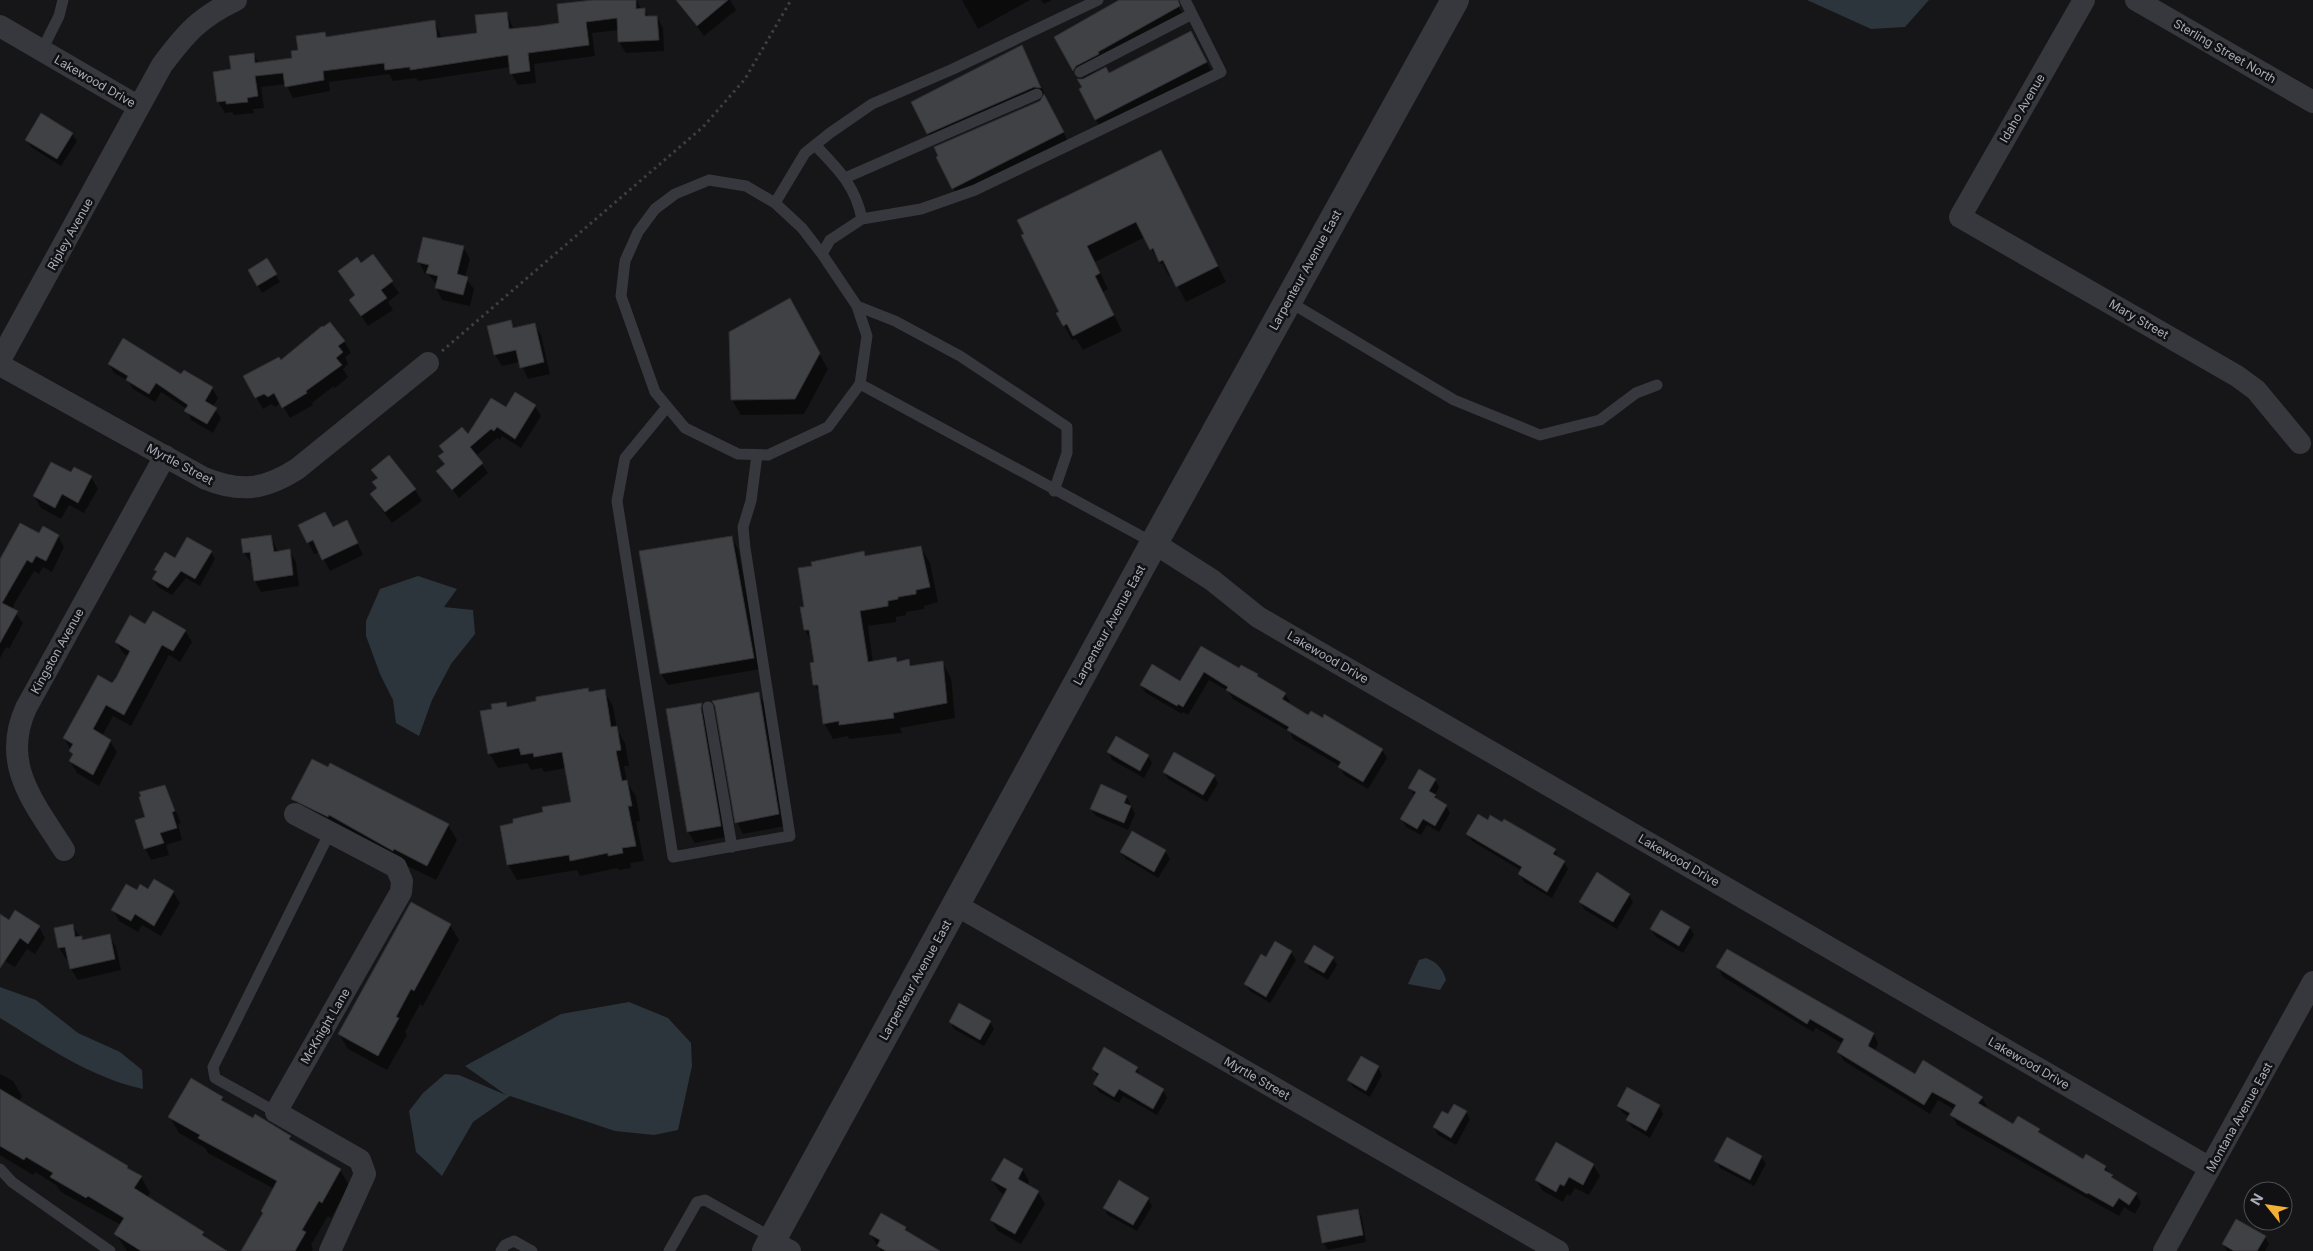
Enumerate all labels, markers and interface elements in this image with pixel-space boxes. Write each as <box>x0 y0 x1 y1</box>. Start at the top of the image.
street label: Sterling Street North <box>2171 15 2279 87</box>
street label: Lakewood Drive <box>52 52 138 110</box>
street label: Idaho Avenue <box>1996 71 2048 145</box>
street label: Ripley Avenue <box>44 195 96 273</box>
street label: Larpenteur Avenue East <box>1266 207 1344 333</box>
street label: Mary Street <box>2107 296 2172 342</box>
street label: Myrtle Street <box>144 440 216 488</box>
street label: Larpenteur Avenue East <box>1070 562 1148 688</box>
street label: Kingston Avenue <box>27 606 87 696</box>
street label: Lakewood Drive <box>1285 628 1371 686</box>
street label: Lakewood Drive <box>1636 831 1722 889</box>
street label: Larpenteur Avenue East <box>876 917 954 1043</box>
street label: McKnight Lane <box>297 985 353 1067</box>
street label: Lakewood Drive <box>1986 1034 2072 1092</box>
street label: Myrtle Street <box>1221 1053 1293 1103</box>
street label: Montana Avenue East <box>2203 1060 2275 1174</box>
north arrow <box>2243 1181 2293 1231</box>
text: N <box>2246 1190 2266 1208</box>

